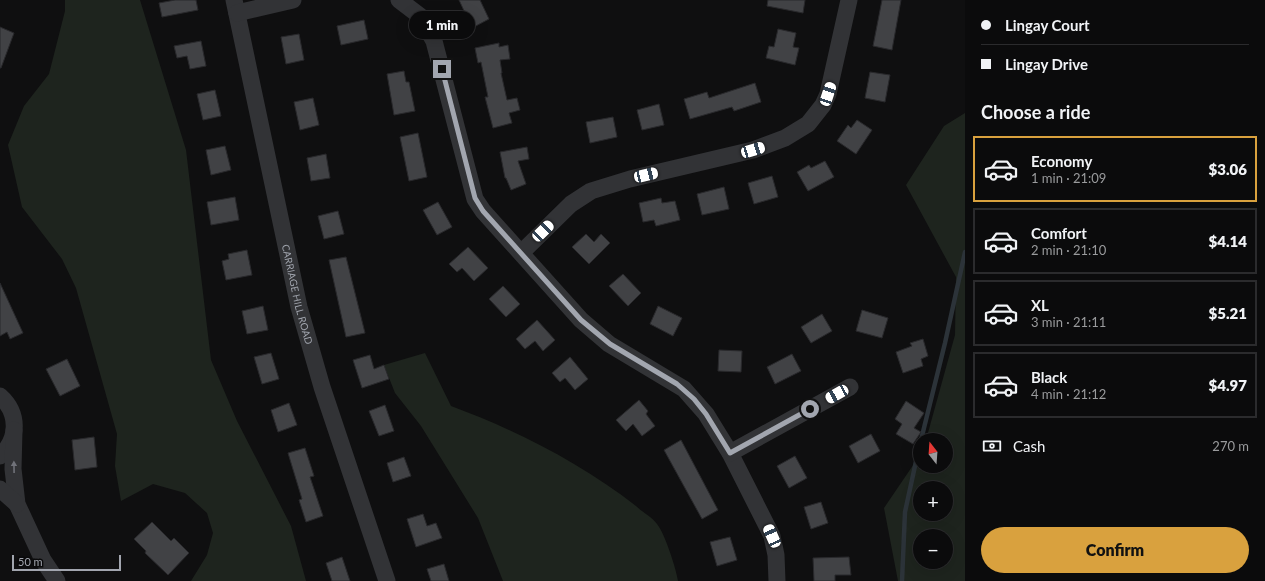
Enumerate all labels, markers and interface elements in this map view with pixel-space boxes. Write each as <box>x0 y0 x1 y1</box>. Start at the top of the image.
callout: 1 min <box>409 11 475 39</box>
text: Lingay Court <box>1005 16 1090 34</box>
text: 1 min <box>426 17 458 33</box>
text: Lingay Drive <box>1005 55 1088 73</box>
route end <box>433 60 451 78</box>
car <box>819 81 837 107</box>
text: Choose a ride <box>981 101 1090 123</box>
car <box>740 141 766 159</box>
icon: car <box>983 151 1019 187</box>
text: Economy <box>1031 152 1092 170</box>
text: $3.06 <box>1209 160 1247 178</box>
car <box>633 166 659 184</box>
text: 1 min · 21:09 <box>1031 170 1106 186</box>
car <box>530 218 556 244</box>
icon: car <box>983 223 1019 259</box>
text: Comfort <box>1031 224 1087 242</box>
text: $4.14 <box>1209 232 1247 250</box>
text: 2 min · 21:10 <box>1031 242 1106 258</box>
street label: CARRIAGE HILL ROAD <box>280 243 315 346</box>
icon: car <box>983 295 1019 331</box>
text: XL <box>1031 296 1049 314</box>
text: $5.21 <box>1209 304 1247 322</box>
text: 3 min · 21:11 <box>1031 314 1106 330</box>
icon: car <box>983 367 1019 403</box>
text: Black <box>1031 368 1067 386</box>
text: $4.97 <box>1209 376 1247 394</box>
car <box>824 383 850 405</box>
text: 4 min · 21:12 <box>1031 386 1106 402</box>
route start <box>801 400 819 418</box>
north arrow <box>913 433 953 473</box>
map controls <box>913 433 953 569</box>
icon: cash <box>981 435 1003 457</box>
text: Cash <box>1013 437 1045 455</box>
text: 270 m <box>1212 438 1249 454</box>
one-way arrow <box>10 461 17 473</box>
button: + <box>913 481 953 521</box>
car <box>762 523 782 549</box>
button: Confirm <box>981 527 1249 573</box>
button: − <box>913 529 953 569</box>
scale bar <box>12 553 121 572</box>
text: 50 m <box>18 555 43 568</box>

